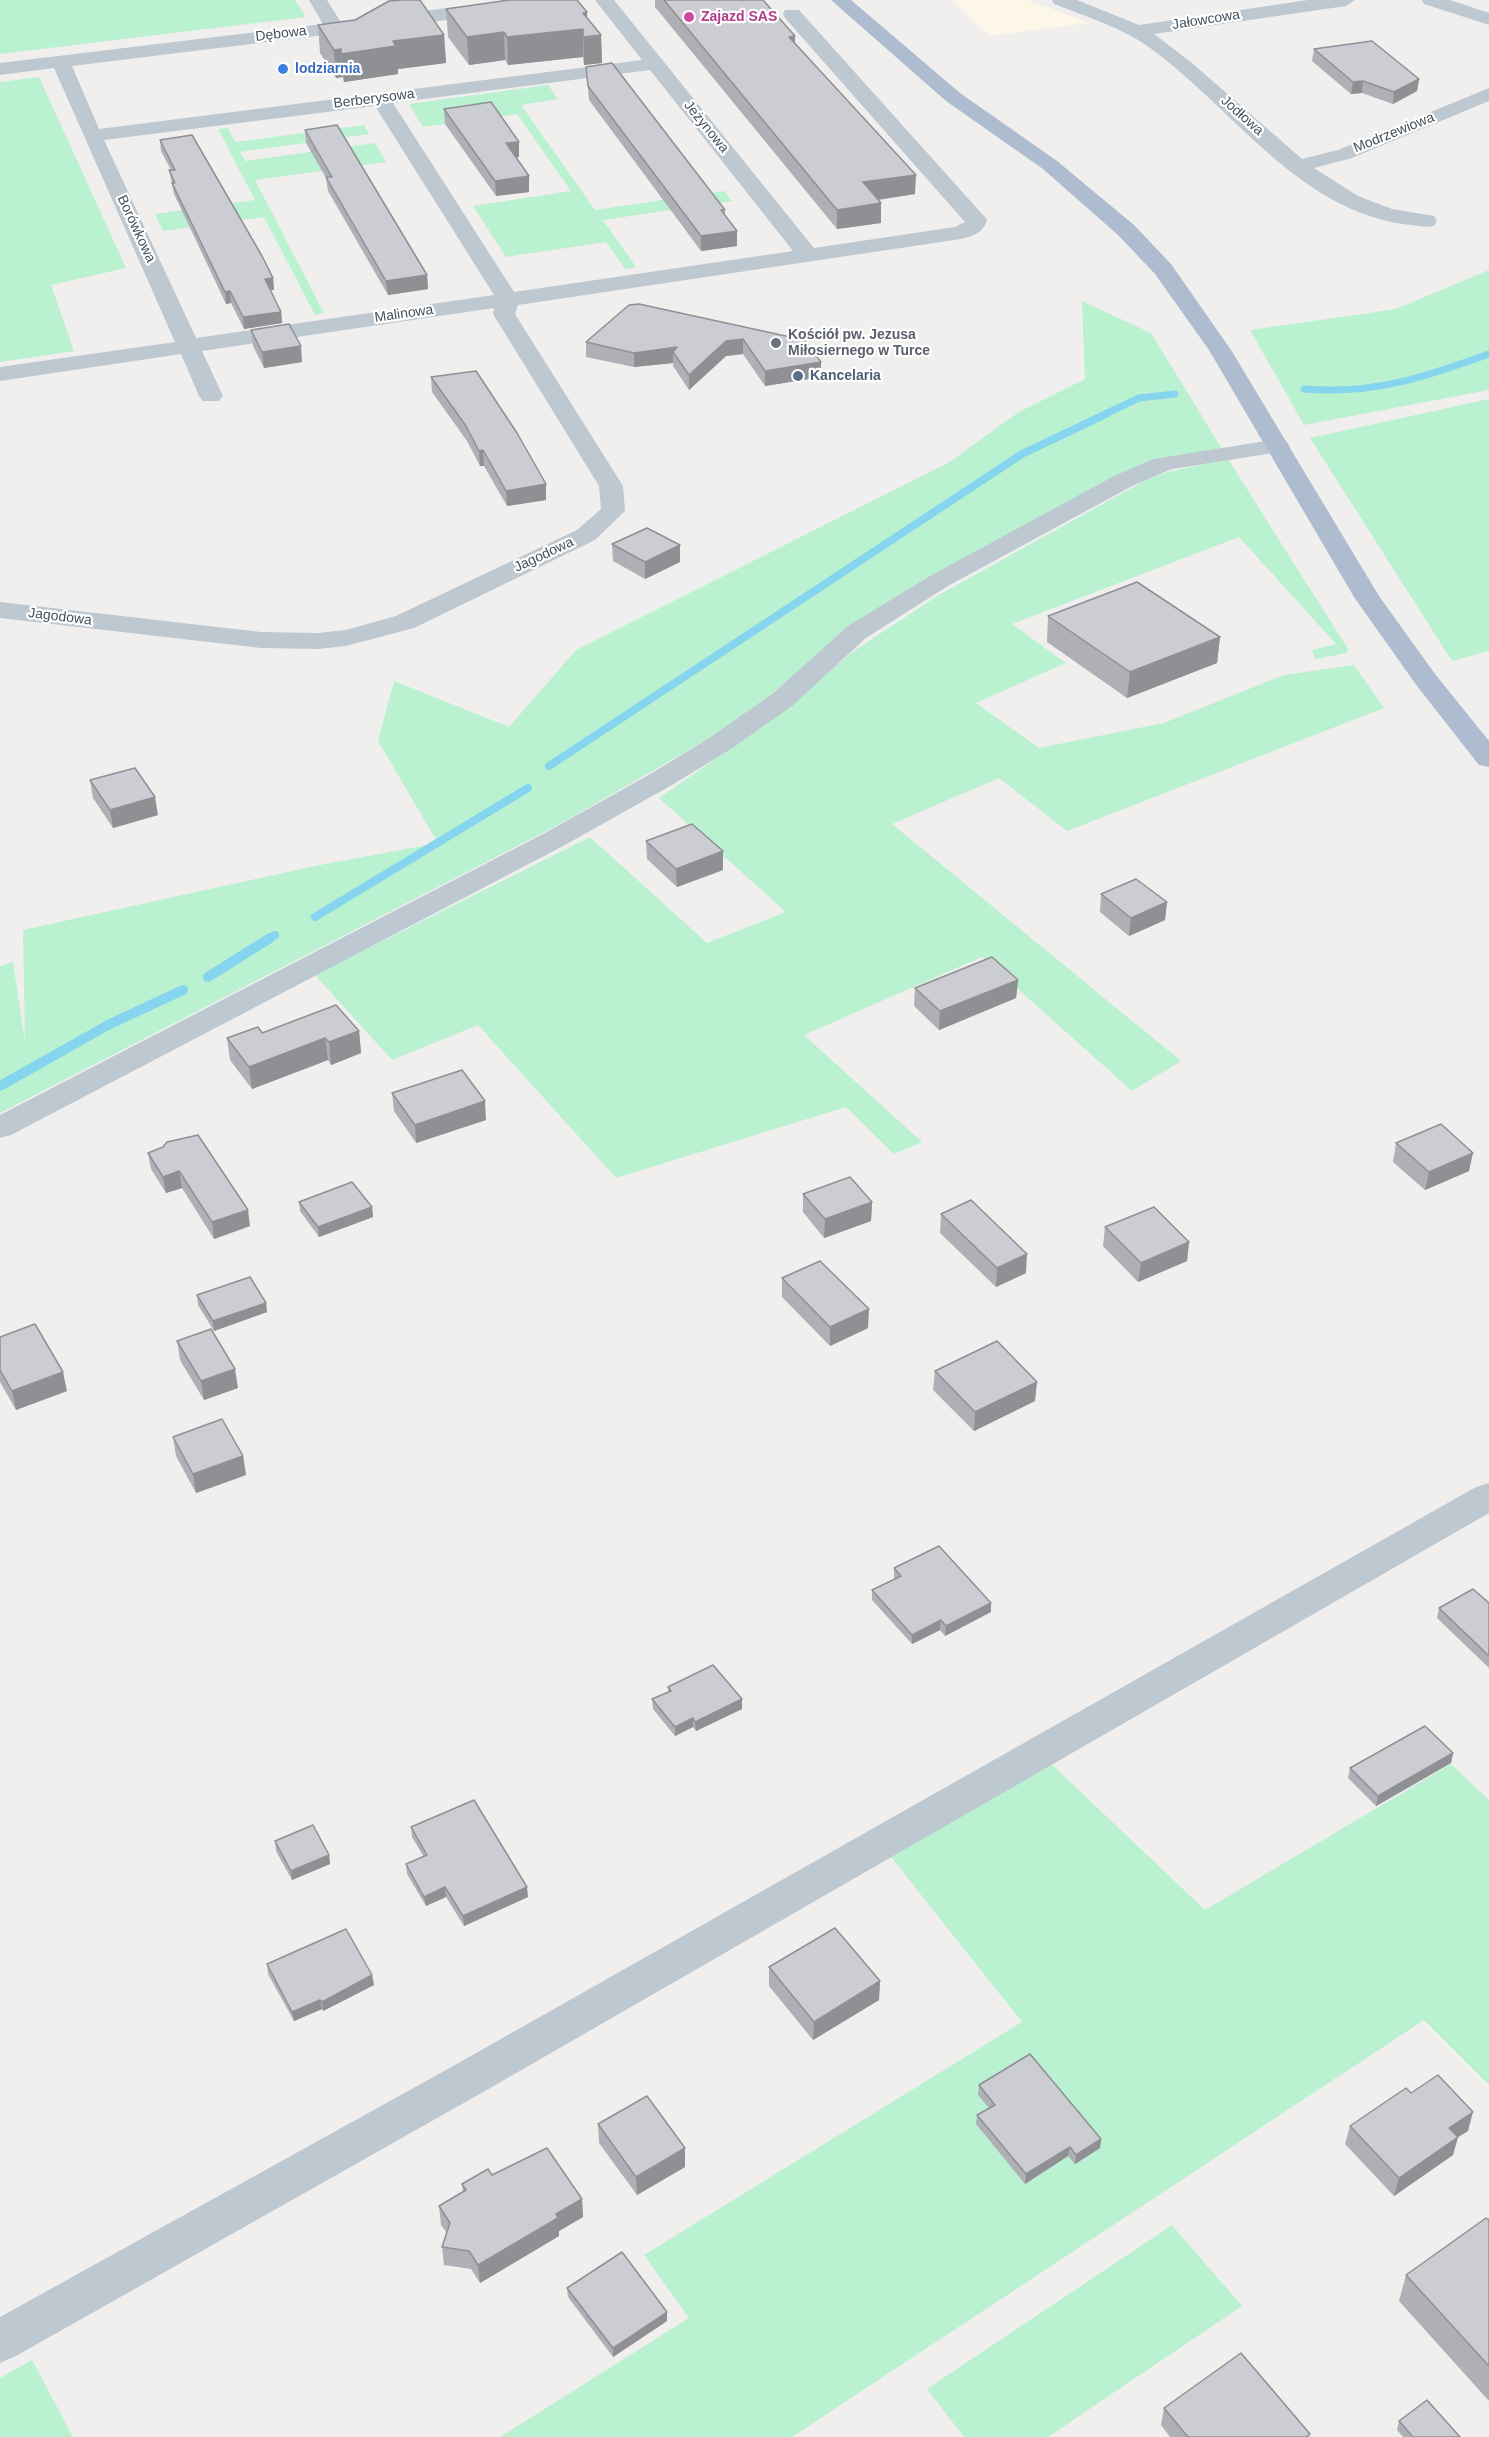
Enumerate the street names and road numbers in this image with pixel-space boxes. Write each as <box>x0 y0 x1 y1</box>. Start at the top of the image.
street label: Jałowcowa <box>1171 6 1241 34</box>
street label: Dębowa <box>254 23 308 45</box>
street label: Berberysowa <box>332 86 416 112</box>
street label: Jodłowa <box>1217 93 1267 139</box>
street label: Jeżynowa <box>680 98 732 156</box>
street label: Modrzewiowa <box>1351 109 1437 157</box>
street label: Borówkowa <box>113 193 159 265</box>
street label: Malinowa <box>374 302 434 326</box>
street label: Jagodowa <box>512 534 576 576</box>
street label: Jagodowa <box>27 605 93 629</box>

